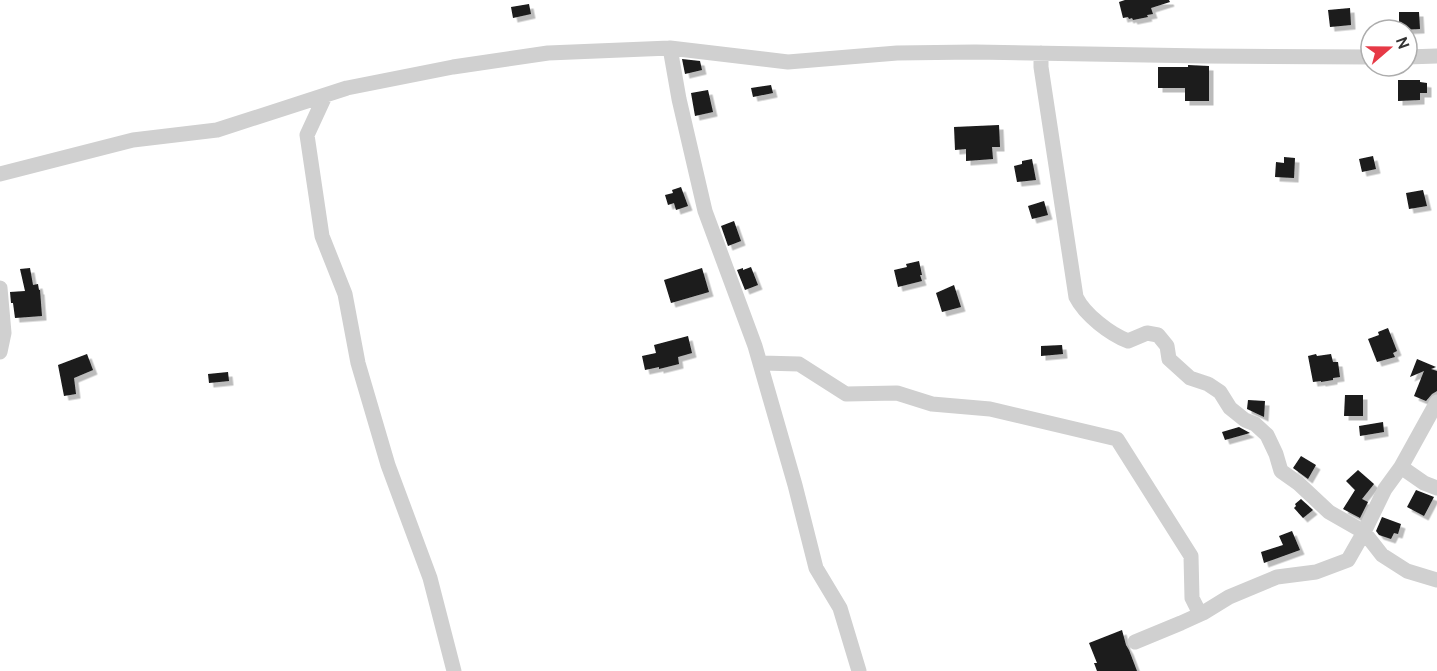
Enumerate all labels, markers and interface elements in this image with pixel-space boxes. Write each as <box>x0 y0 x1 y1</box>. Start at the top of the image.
north arrow <box>1359 18 1419 78</box>
text: N <box>1392 34 1413 52</box>

